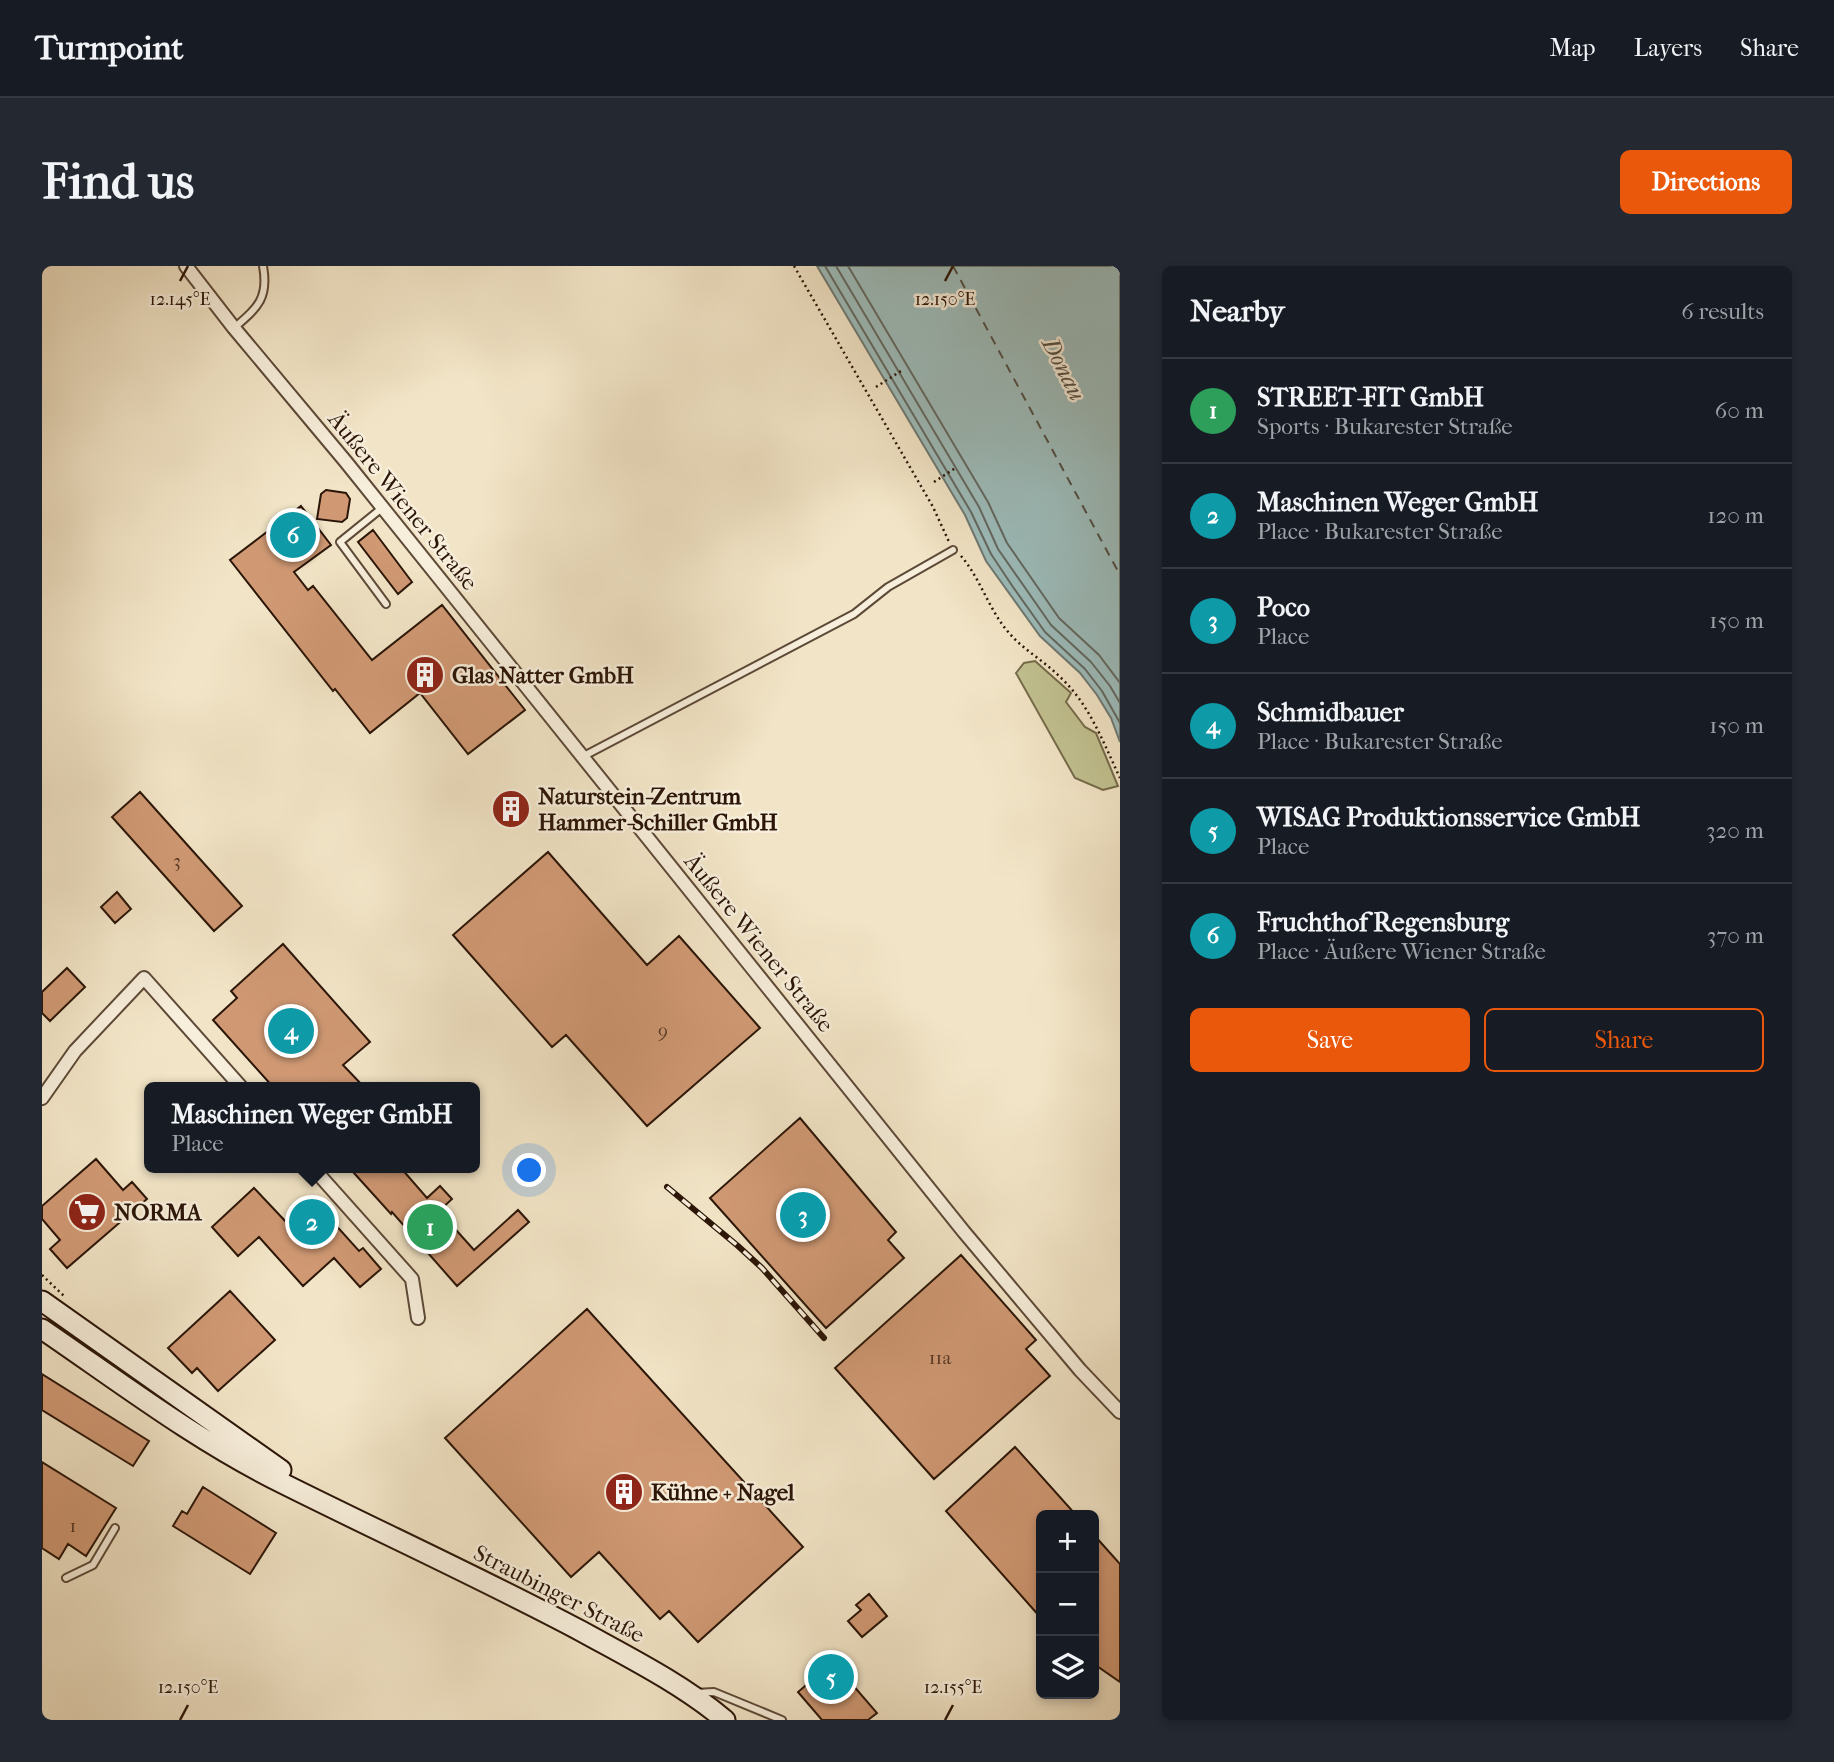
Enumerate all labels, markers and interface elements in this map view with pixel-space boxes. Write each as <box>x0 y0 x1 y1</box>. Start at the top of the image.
text: Turnpoint <box>35 29 183 68</box>
text: Map <box>1550 34 1596 62</box>
text: Layers <box>1634 34 1702 62</box>
text: Share <box>1740 34 1799 62</box>
button: Directions <box>1620 150 1792 214</box>
text: Find us <box>42 153 194 211</box>
text: 12.145°E <box>149 289 211 310</box>
text: 12.150°E <box>915 289 975 310</box>
text: Nearby <box>1190 294 1285 329</box>
text: 6 results <box>1681 298 1764 325</box>
water label: Donau <box>1035 331 1092 405</box>
text: STREET-FIT GmbH <box>1257 382 1484 413</box>
text: 1 <box>1209 397 1217 424</box>
text: 60 m <box>1715 397 1764 424</box>
street label: Äußere Wiener Straße <box>322 406 483 596</box>
text: Sports · Bukarester Straße <box>1257 413 1513 440</box>
text: Maschinen Weger GmbH <box>1257 487 1538 518</box>
text: 2 <box>1207 502 1219 529</box>
text: 120 m <box>1707 502 1764 529</box>
pin: 6 <box>270 509 316 561</box>
text: Place · Bukarester Straße <box>1257 518 1503 545</box>
text: Poco <box>1257 592 1310 623</box>
text: 3 <box>1208 607 1218 634</box>
text: 150 m <box>1709 607 1764 634</box>
text: Place <box>1257 623 1309 650</box>
building icon: Glas Natter GmbH <box>404 654 446 696</box>
place label: Glas Natter GmbH <box>452 662 634 689</box>
text: Schmidbauer <box>1257 697 1404 728</box>
text: 4 <box>1206 712 1220 739</box>
text: 150 m <box>1709 712 1764 739</box>
text: Place · Bukarester Straße <box>1257 728 1503 755</box>
place label: Naturstein-Zentrum Hammer-Schiller GmbH <box>538 783 778 836</box>
building icon: Naturstein-Zentrum Hammer-Schiller GmbH <box>490 788 532 830</box>
text: WISAG Produktionsservice GmbH <box>1257 802 1640 833</box>
text: 5 <box>1208 817 1218 844</box>
text: 320 m <box>1706 817 1764 844</box>
text: Place <box>1257 833 1309 860</box>
street label: Äußere Wiener Straße <box>678 848 839 1038</box>
house number: 3 <box>173 850 181 872</box>
text: Fruchthof Regensburg <box>1257 907 1509 938</box>
text: 6 <box>1207 922 1219 949</box>
text: 370 m <box>1707 922 1764 949</box>
text: Place · Äußere Wiener Straße <box>1257 938 1546 965</box>
pin: 4 <box>268 1005 314 1057</box>
button: Save <box>1190 1008 1470 1072</box>
button: Share <box>1484 1008 1764 1072</box>
house number: 9 <box>658 1020 668 1042</box>
popup <box>144 1082 480 1173</box>
text: Maschinen Weger GmbH <box>171 1099 453 1130</box>
text: Place <box>171 1130 224 1157</box>
your location <box>512 1153 546 1187</box>
pin: 3 <box>780 1189 826 1241</box>
supermarket icon: NORMA <box>66 1191 108 1233</box>
pin: 2 <box>289 1196 335 1248</box>
place label: NORMA <box>114 1199 203 1226</box>
pin: 1 <box>407 1201 453 1253</box>
house number: 11a <box>929 1347 951 1369</box>
building icon: Kühne + Nagel <box>603 1471 645 1513</box>
place label: Kühne + Nagel <box>651 1479 795 1506</box>
map controls <box>1036 1510 1099 1699</box>
button: + <box>1036 1510 1099 1573</box>
house number: 1 <box>70 1515 76 1537</box>
street label: Straubinger Straße <box>469 1539 649 1649</box>
button: − <box>1036 1573 1099 1636</box>
button: layers <box>1036 1636 1099 1699</box>
pin: 5 <box>808 1651 854 1703</box>
text: 12.150°E <box>158 1677 218 1698</box>
text: 12.155°E <box>924 1677 982 1698</box>

